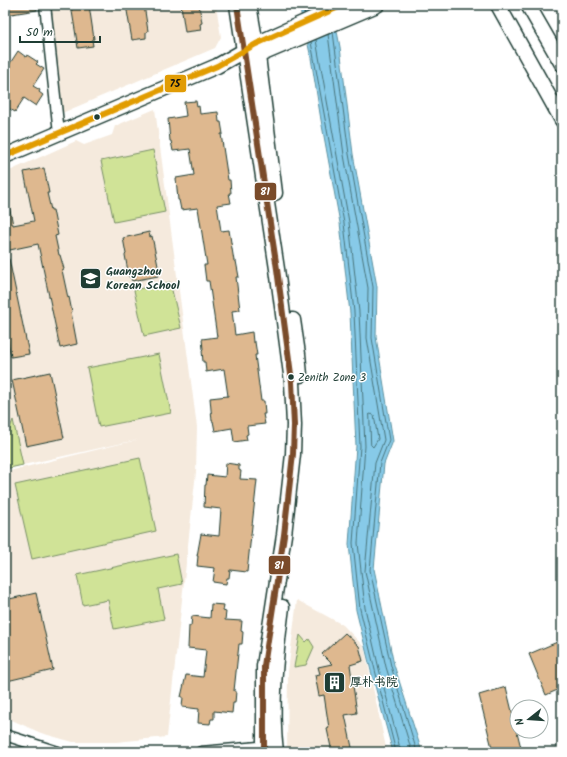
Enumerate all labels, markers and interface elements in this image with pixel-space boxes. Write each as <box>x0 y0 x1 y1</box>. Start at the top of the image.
scale bar <box>20 18 100 44</box>
text: 50 m <box>26 23 53 42</box>
line badge: 75 <box>164 74 187 93</box>
text: 75 <box>170 75 182 93</box>
unlabelled marker <box>92 112 102 122</box>
line badge: 81 <box>254 182 277 201</box>
text: 81 <box>260 183 271 201</box>
place label: Guangzhou Korean School <box>106 262 180 295</box>
school or university icon: Guangzhou Korean School <box>78 265 104 291</box>
place label: Zenith Zone 3 <box>298 369 366 387</box>
marker: Zenith Zone 3 <box>286 372 296 382</box>
line badge: 81 <box>268 555 291 575</box>
text: 81 <box>274 557 285 575</box>
building icon: 厚朴书院 <box>322 669 348 695</box>
place label: 厚朴书院 <box>350 673 398 692</box>
north arrow <box>509 699 549 739</box>
text: N <box>511 716 530 728</box>

